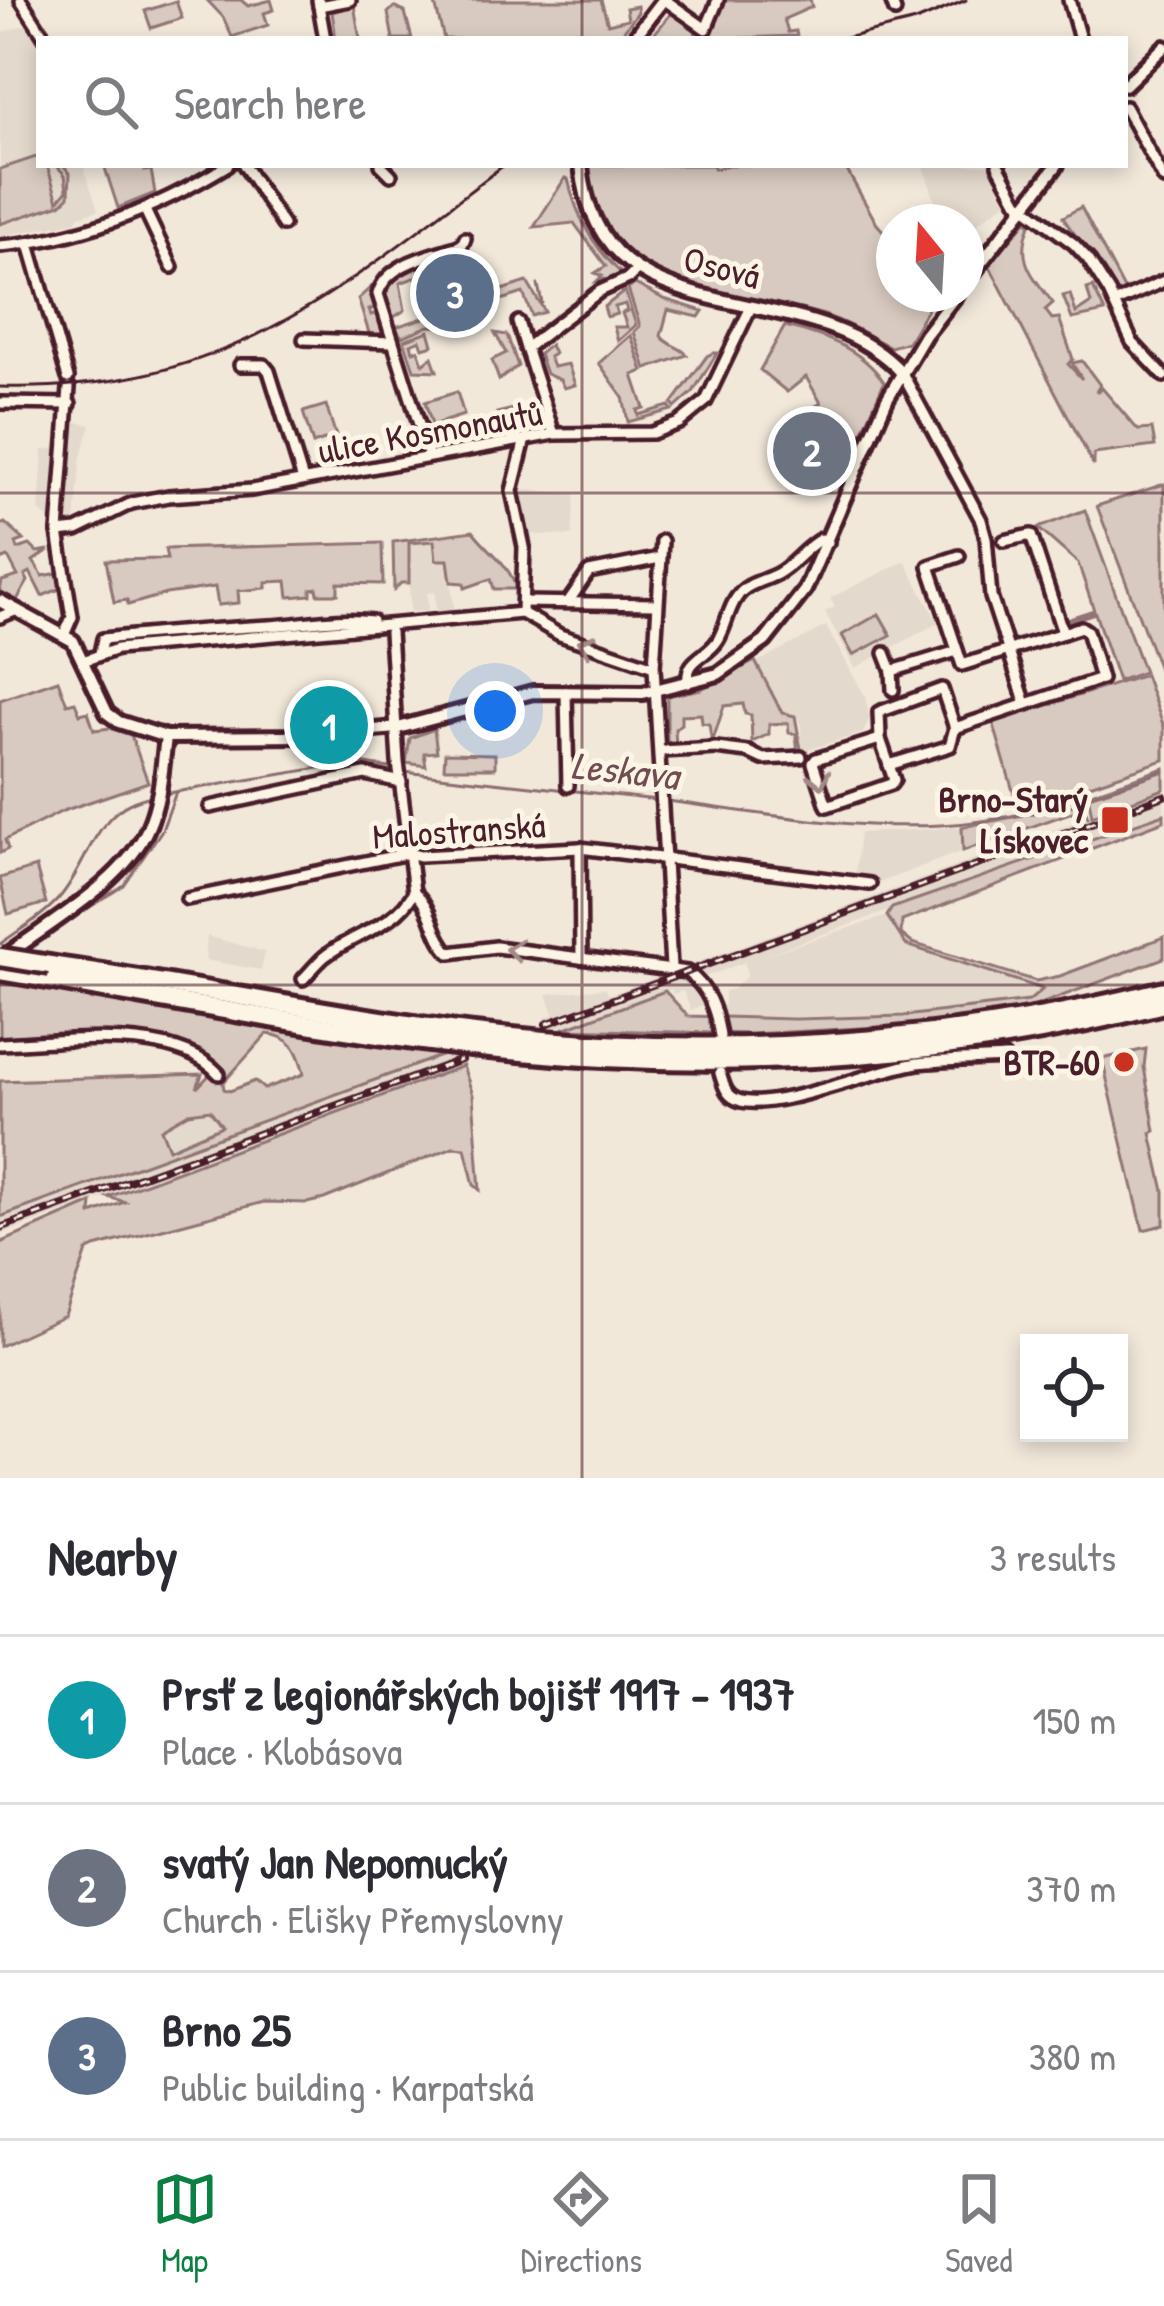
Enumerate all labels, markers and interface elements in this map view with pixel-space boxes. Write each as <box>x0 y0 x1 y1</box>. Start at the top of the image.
search box <box>36 36 1128 168</box>
icon: search <box>78 69 144 135</box>
text: Search here <box>174 72 366 133</box>
north arrow <box>876 204 984 312</box>
street label: Osová <box>679 233 765 300</box>
pin: 3 <box>416 248 494 338</box>
street label: ulice Kosmonautů <box>314 387 546 474</box>
pin: 2 <box>773 406 851 496</box>
one-way arrow <box>577 634 598 658</box>
pin: 1 <box>290 680 368 770</box>
your location <box>465 681 525 741</box>
water label: Leskava <box>569 738 685 802</box>
one-way arrow <box>806 769 831 790</box>
place label: Brno-Starý Lískovec <box>938 774 1089 864</box>
street label: Malostranská <box>371 799 547 860</box>
marker: Brno-Starý Lískovec <box>1099 804 1131 836</box>
one-way arrow <box>504 937 523 963</box>
place label: BTR-60 <box>1004 1037 1100 1086</box>
marker: BTR-60 <box>1111 1049 1137 1075</box>
map controls <box>1020 1334 1128 1442</box>
button: locate <box>1020 1334 1128 1442</box>
text: Nearby <box>48 1522 178 1591</box>
text: 3 results <box>990 1530 1116 1583</box>
text: Prsť z legionářských bojišť 1917 - 1937 <box>162 1663 795 1724</box>
text: 1 <box>80 1693 94 1746</box>
text: 150 m <box>1032 1693 1116 1746</box>
text: Place · Klobásova <box>162 1724 402 1777</box>
text: svatý Jan Nepomucký <box>162 1831 508 1892</box>
text: 2 <box>78 1861 96 1914</box>
text: 370 m <box>1026 1861 1116 1914</box>
text: Church · Elišky Přemyslovny <box>162 1892 564 1945</box>
text: Brno 25 <box>162 1999 291 2060</box>
text: 3 <box>78 2029 96 2082</box>
text: 380 m <box>1029 2029 1116 2082</box>
text: Public building · Karpatská <box>162 2060 534 2113</box>
tab: Map <box>152 2166 218 2282</box>
tab: Directions <box>521 2166 642 2282</box>
tab: Saved <box>945 2166 1012 2282</box>

